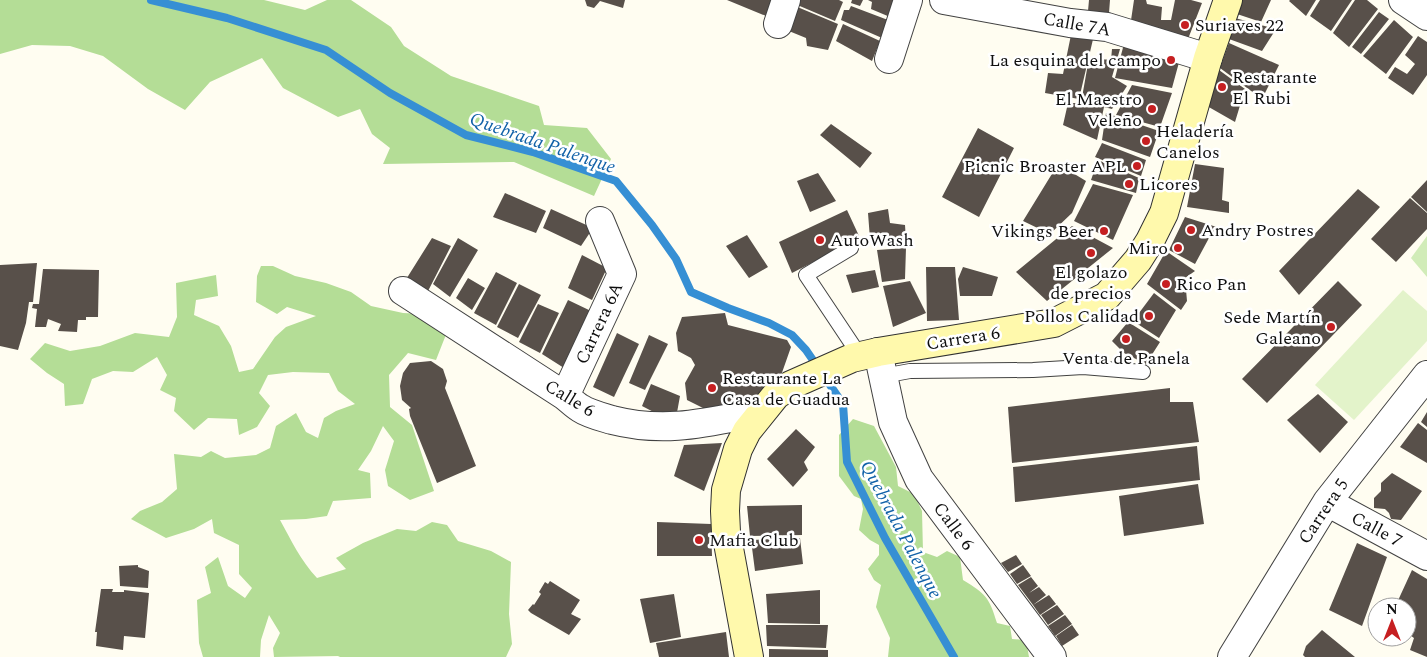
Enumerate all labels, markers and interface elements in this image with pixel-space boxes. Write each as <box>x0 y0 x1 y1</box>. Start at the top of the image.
street label: Calle 7A <box>1041 5 1113 44</box>
place label: Suriaves 22 <box>1195 12 1284 39</box>
marker: Suriaves 22 <box>1179 19 1191 31</box>
place label: La esquina del campo <box>989 47 1161 74</box>
marker: La esquina del campo <box>1165 54 1177 66</box>
place label: Restarante El Rubi <box>1232 64 1317 112</box>
marker: Restarante El Rubi <box>1216 81 1228 93</box>
place label: El Maestro Veleño <box>1055 86 1142 134</box>
marker: El Maestro Veleño <box>1146 103 1158 115</box>
water label: Quebrada Palenque <box>465 105 620 182</box>
place label: Heladería Canelos <box>1156 118 1234 166</box>
marker: Heladería Canelos <box>1140 135 1152 147</box>
place label: Picnic Broaster APL <box>964 153 1127 180</box>
marker: Picnic Broaster APL <box>1131 160 1143 172</box>
place label: Licores <box>1139 171 1198 198</box>
marker: Licores <box>1123 178 1135 190</box>
place label: Andry Postres <box>1201 217 1314 244</box>
place label: Vikings Beer <box>991 218 1094 245</box>
marker: Andry Postres <box>1185 224 1197 236</box>
marker: Vikings Beer <box>1098 225 1110 237</box>
place label: AutoWash <box>830 227 914 254</box>
marker: AutoWash <box>814 234 826 246</box>
place label: Miro <box>1128 235 1168 262</box>
marker: Miro <box>1172 242 1184 254</box>
marker: El golazo de precios <box>1085 247 1097 259</box>
place label: El golazo de precios <box>1050 259 1132 307</box>
place label: Rico Pan <box>1176 271 1247 298</box>
street label: Carrera 6A <box>569 278 630 369</box>
marker: Rico Pan <box>1160 278 1172 290</box>
place label: Pollos Calidad <box>1024 303 1139 330</box>
place label: Sede Martín Galeano <box>1223 304 1321 352</box>
marker: Pollos Calidad <box>1143 310 1155 322</box>
street label: Carrera 6 <box>924 319 1002 358</box>
marker: Sede Martín Galeano <box>1325 321 1337 333</box>
marker: Venta de Panela <box>1120 333 1132 345</box>
place label: Venta de Panela <box>1062 345 1190 372</box>
place label: Restaurante La Casa de Guadua <box>722 365 850 413</box>
street label: Calle 6 <box>539 373 600 424</box>
marker: Restaurante La Casa de Guadua <box>706 382 718 394</box>
water label: Quebrada Palenque <box>852 455 949 604</box>
street label: Carrera 5 <box>1291 473 1355 550</box>
street label: Calle 6 <box>926 496 981 556</box>
street label: Calle 7 <box>1346 505 1407 554</box>
place label: Mafia Club <box>709 527 799 554</box>
marker: Mafia Club <box>693 534 705 546</box>
north arrow <box>1367 597 1417 647</box>
text: N <box>1386 599 1398 620</box>

